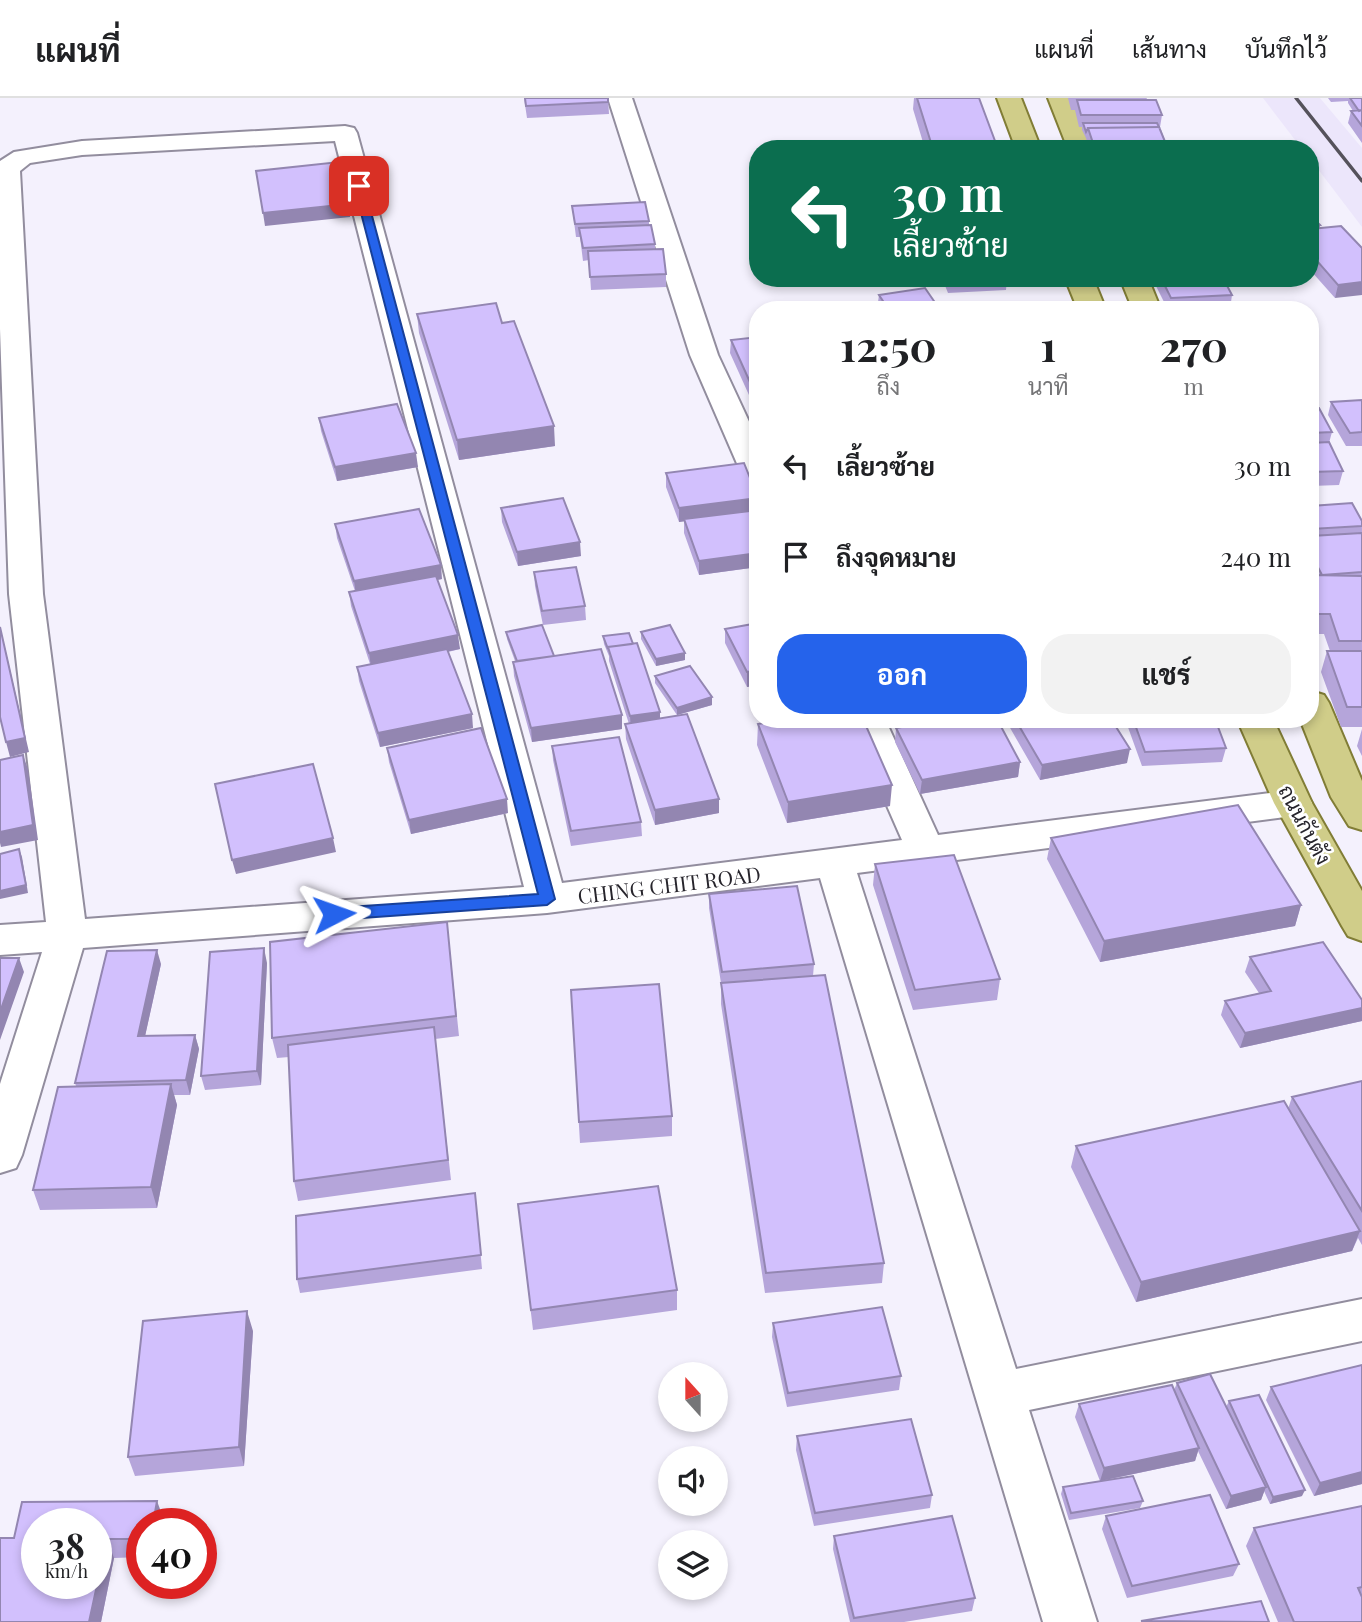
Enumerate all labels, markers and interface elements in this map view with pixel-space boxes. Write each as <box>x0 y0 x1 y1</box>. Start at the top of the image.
text: แผนที่ <box>35 26 121 70</box>
text: แผนที่ <box>1034 32 1094 64</box>
text: เส้นทาง <box>1132 32 1207 64</box>
text: บันทึกไว้ <box>1245 32 1327 64</box>
pin <box>329 156 389 216</box>
text: 30 m <box>892 159 1003 224</box>
icon: arrive <box>340 167 378 205</box>
icon: left <box>777 168 868 259</box>
text: เลี้ยวซ้าย <box>892 222 1009 265</box>
text: 12:50 <box>840 317 937 373</box>
text: 1 <box>1040 317 1056 373</box>
text: 270 <box>1160 317 1228 373</box>
text: ถึง <box>876 370 900 401</box>
text: นาที <box>1028 370 1069 401</box>
text: m <box>1184 370 1204 401</box>
icon: left <box>777 447 815 485</box>
text: เลี้ยวซ้าย <box>836 448 935 483</box>
text: 30 m <box>1234 448 1291 483</box>
icon: arrive <box>777 538 815 576</box>
text: ถึงจุดหมาย <box>836 539 957 574</box>
text: 240 m <box>1221 539 1291 574</box>
button: ออก <box>777 634 1027 714</box>
button: แชร์ <box>1041 634 1291 714</box>
street label: ถนนกันตัง <box>1273 779 1339 869</box>
street label: CHING CHIT ROAD <box>576 859 762 909</box>
position arrow <box>297 877 371 951</box>
north arrow <box>658 1362 728 1432</box>
map controls <box>658 1362 728 1600</box>
button: sound <box>658 1446 728 1516</box>
speed limit sign: 40 <box>126 1508 217 1599</box>
text: 38 <box>48 1521 85 1568</box>
button: layers <box>658 1530 728 1600</box>
text: km/h <box>45 1559 88 1583</box>

